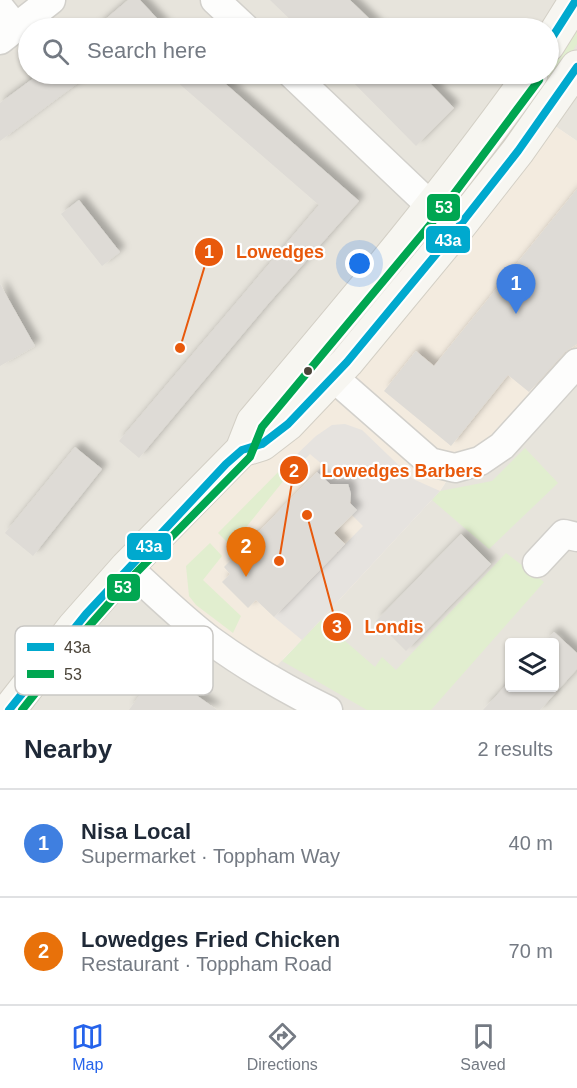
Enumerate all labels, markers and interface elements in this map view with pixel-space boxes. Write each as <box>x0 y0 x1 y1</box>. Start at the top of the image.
search box <box>18 18 559 84</box>
icon: search <box>39 35 72 68</box>
text: Search here <box>87 38 207 63</box>
line badge: 53 <box>426 193 461 222</box>
text: 53 <box>435 199 453 216</box>
line badge: 43a <box>425 225 471 254</box>
text: 43a <box>435 232 461 249</box>
callout: Lowedges <box>194 234 336 270</box>
text: 1 <box>204 242 214 262</box>
text: Lowedges <box>236 242 324 262</box>
your location <box>345 249 374 278</box>
pin: 1 <box>496 264 536 314</box>
unlabelled marker <box>302 365 314 377</box>
callout: Lowedges Barbers <box>279 452 494 488</box>
text: 2 <box>289 461 299 481</box>
text: Lowedges Barbers <box>321 461 483 481</box>
pin: 2 <box>226 528 266 577</box>
line badge: 43a <box>126 532 172 561</box>
text: 43a <box>136 538 162 555</box>
line badge: 53 <box>106 573 141 602</box>
text: 53 <box>114 579 132 596</box>
callout: Londis <box>322 609 435 645</box>
text: 3 <box>332 617 342 637</box>
text: Londis <box>365 617 424 637</box>
legend <box>15 626 213 695</box>
map controls <box>505 638 559 692</box>
button: layers <box>505 638 559 692</box>
text: 43a <box>64 639 91 656</box>
text: 53 <box>64 666 82 683</box>
text: Nearby <box>24 734 112 764</box>
text: 2 results <box>477 738 553 760</box>
text: Nisa Local <box>81 819 191 844</box>
text: 1 <box>38 832 49 854</box>
text: 40 m <box>509 832 553 854</box>
text: Supermarket · Toppham Way <box>81 845 340 867</box>
text: Lowedges Fried Chicken <box>81 927 340 952</box>
text: 2 <box>38 940 49 962</box>
text: 70 m <box>509 940 553 962</box>
text: Restaurant · Toppham Road <box>81 953 332 975</box>
tab: Map <box>71 1020 104 1074</box>
tab: Directions <box>247 1020 318 1074</box>
tab: Saved <box>460 1020 506 1074</box>

